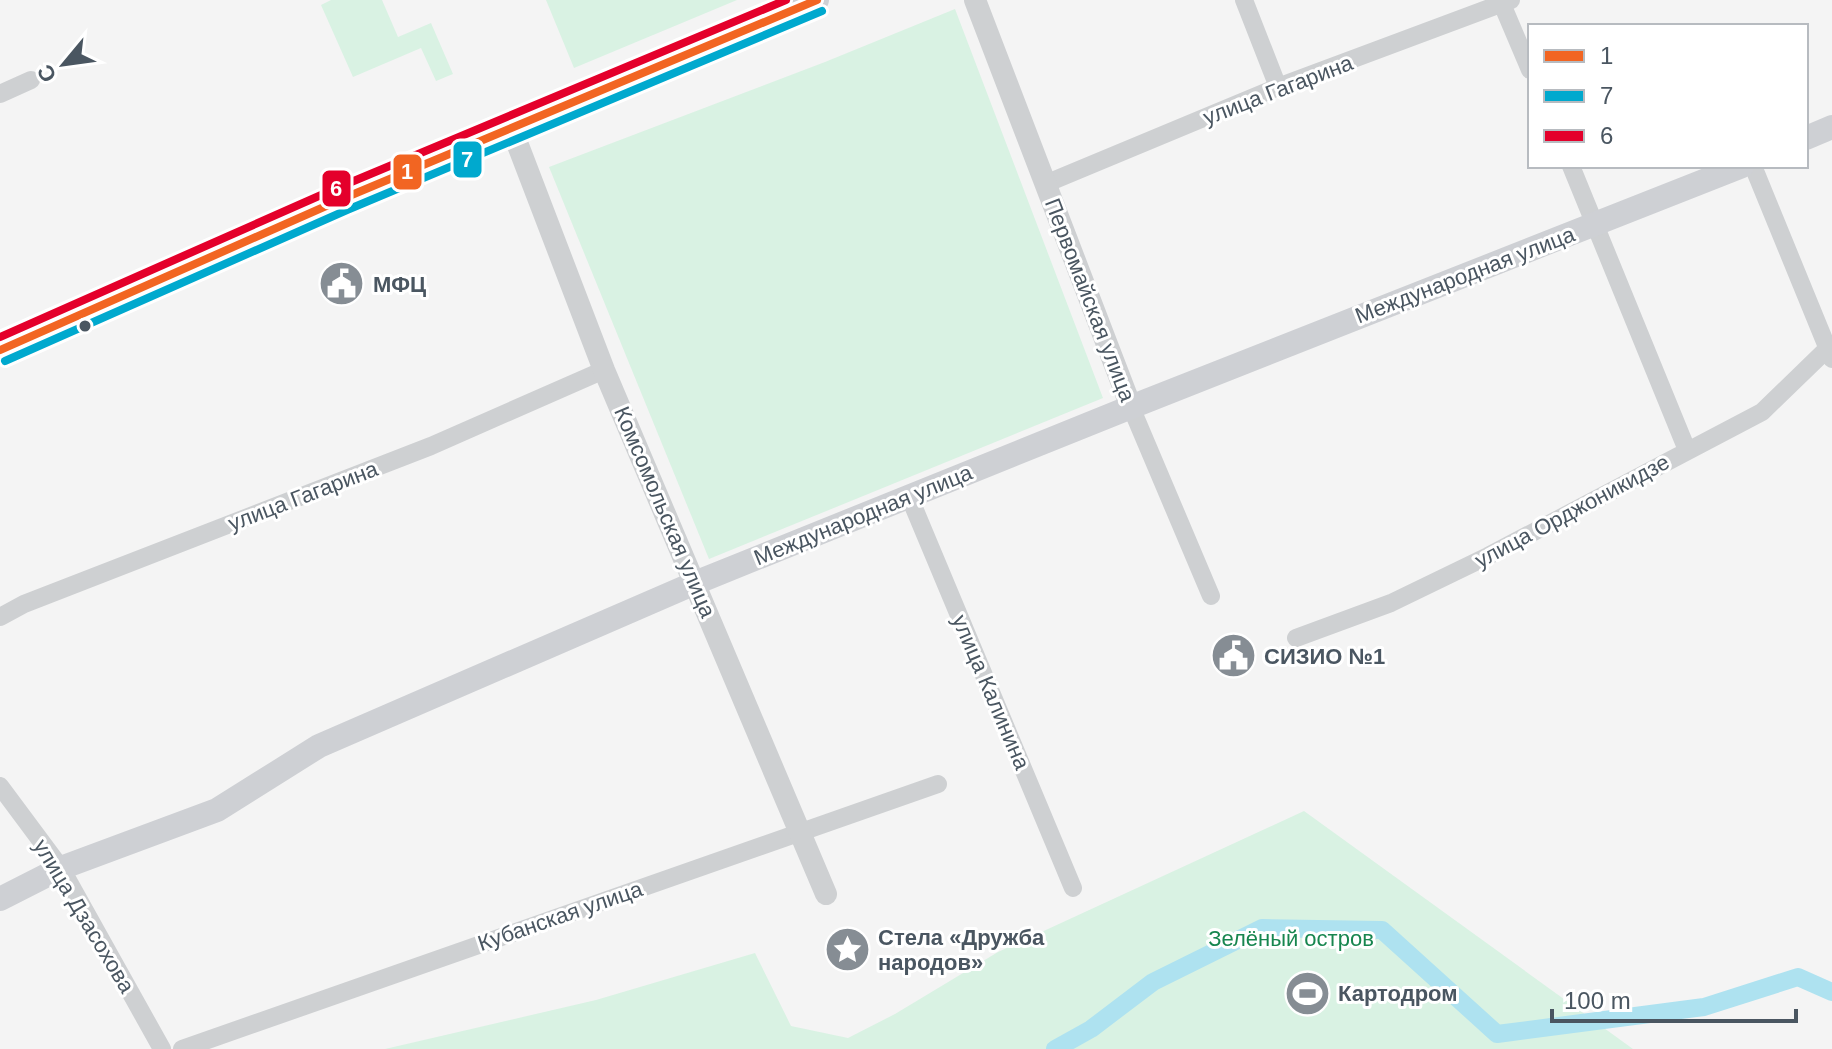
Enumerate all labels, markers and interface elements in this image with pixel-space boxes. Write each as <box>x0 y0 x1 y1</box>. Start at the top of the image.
north arrow <box>24 24 104 104</box>
legend <box>1528 24 1808 168</box>
text: 1 <box>1600 42 1613 69</box>
street label: улица Гагарина <box>1200 50 1357 130</box>
text: С <box>32 60 62 86</box>
text: 7 <box>1600 82 1613 109</box>
text: 6 <box>1600 122 1613 149</box>
line badge: 7 <box>452 140 483 179</box>
text: 7 <box>461 147 473 172</box>
line badge: 1 <box>392 153 423 191</box>
text: 1 <box>401 159 413 184</box>
line badge: 6 <box>321 169 352 208</box>
text: 6 <box>330 176 342 201</box>
street label: Первомайская улица <box>1040 195 1141 406</box>
street label: Международная улица <box>1352 221 1579 328</box>
public building icon: МФЦ <box>318 260 366 308</box>
place label: МФЦ <box>373 272 426 297</box>
unlabelled marker <box>77 318 93 334</box>
street label: Комсомольская улица <box>609 403 721 622</box>
street label: улица Орджоникидзе <box>1471 449 1673 573</box>
street label: улица Гагарина <box>225 456 382 536</box>
street label: Международная улица <box>750 459 977 570</box>
street label: улица Калинина <box>947 611 1035 774</box>
public building icon: СИЗИО №1 <box>1209 632 1257 680</box>
place label: СИЗИО №1 <box>1264 644 1385 669</box>
street label: улица Дзасохова <box>28 835 140 998</box>
street label: Кубанская улица <box>474 876 646 956</box>
place label: Стела «Дружба народов» <box>878 925 1045 975</box>
place icon: Стела «Дружба народов» <box>823 926 871 974</box>
park label: Зелёный остров <box>1208 926 1374 951</box>
sports icon: Картодром <box>1283 969 1331 1017</box>
scale bar <box>1552 973 1796 1023</box>
place label: Картодром <box>1338 981 1458 1006</box>
text: 100 m <box>1564 987 1631 1014</box>

